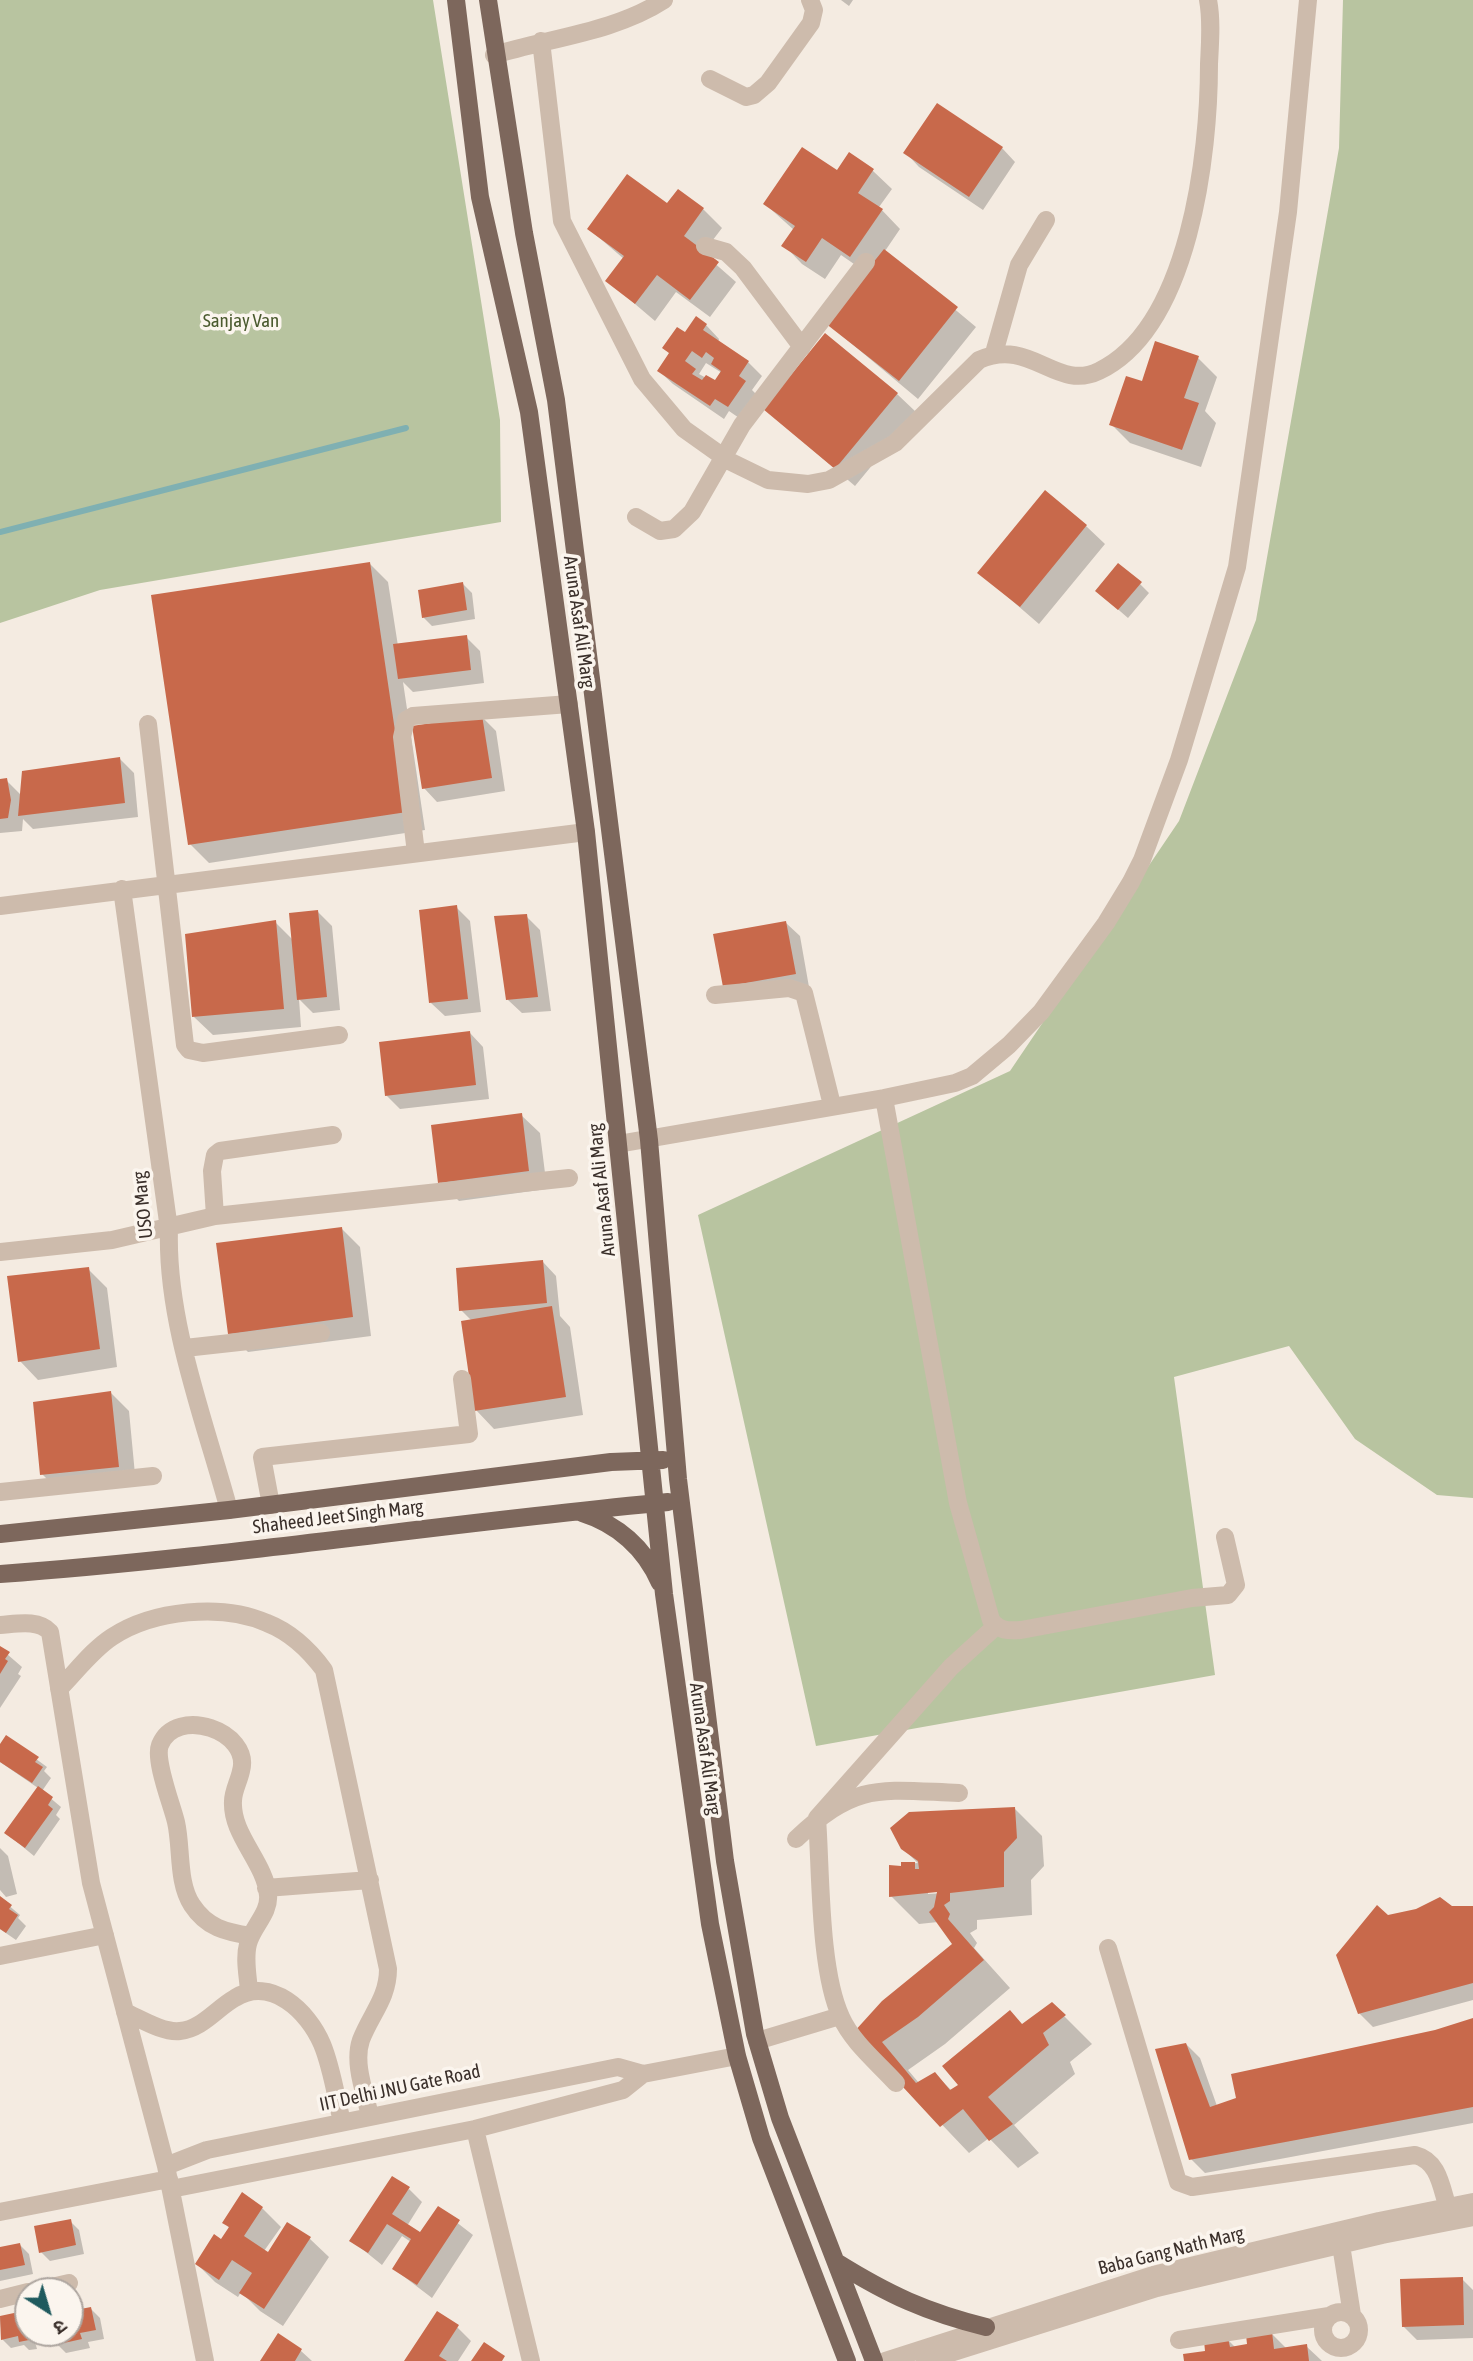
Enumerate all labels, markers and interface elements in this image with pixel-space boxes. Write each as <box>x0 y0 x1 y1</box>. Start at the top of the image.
park label: Sanjay Van <box>203 310 279 332</box>
street label: Aruna Asaf Ali Marg <box>558 554 600 690</box>
street label: Aruna Asaf Ali Marg <box>584 1122 620 1258</box>
street label: USO Marg <box>128 1170 158 1240</box>
street label: Shaheed Jeet Singh Marg <box>251 1495 425 1539</box>
street label: Aruna Asaf Ali Marg <box>684 1681 726 1817</box>
street label: IIT Delhi JNU Gate Road <box>317 2060 483 2116</box>
street label: Baba Gang Nath Marg <box>1096 2222 1246 2280</box>
north arrow <box>14 2277 84 2347</box>
text: उ <box>49 2315 71 2339</box>

